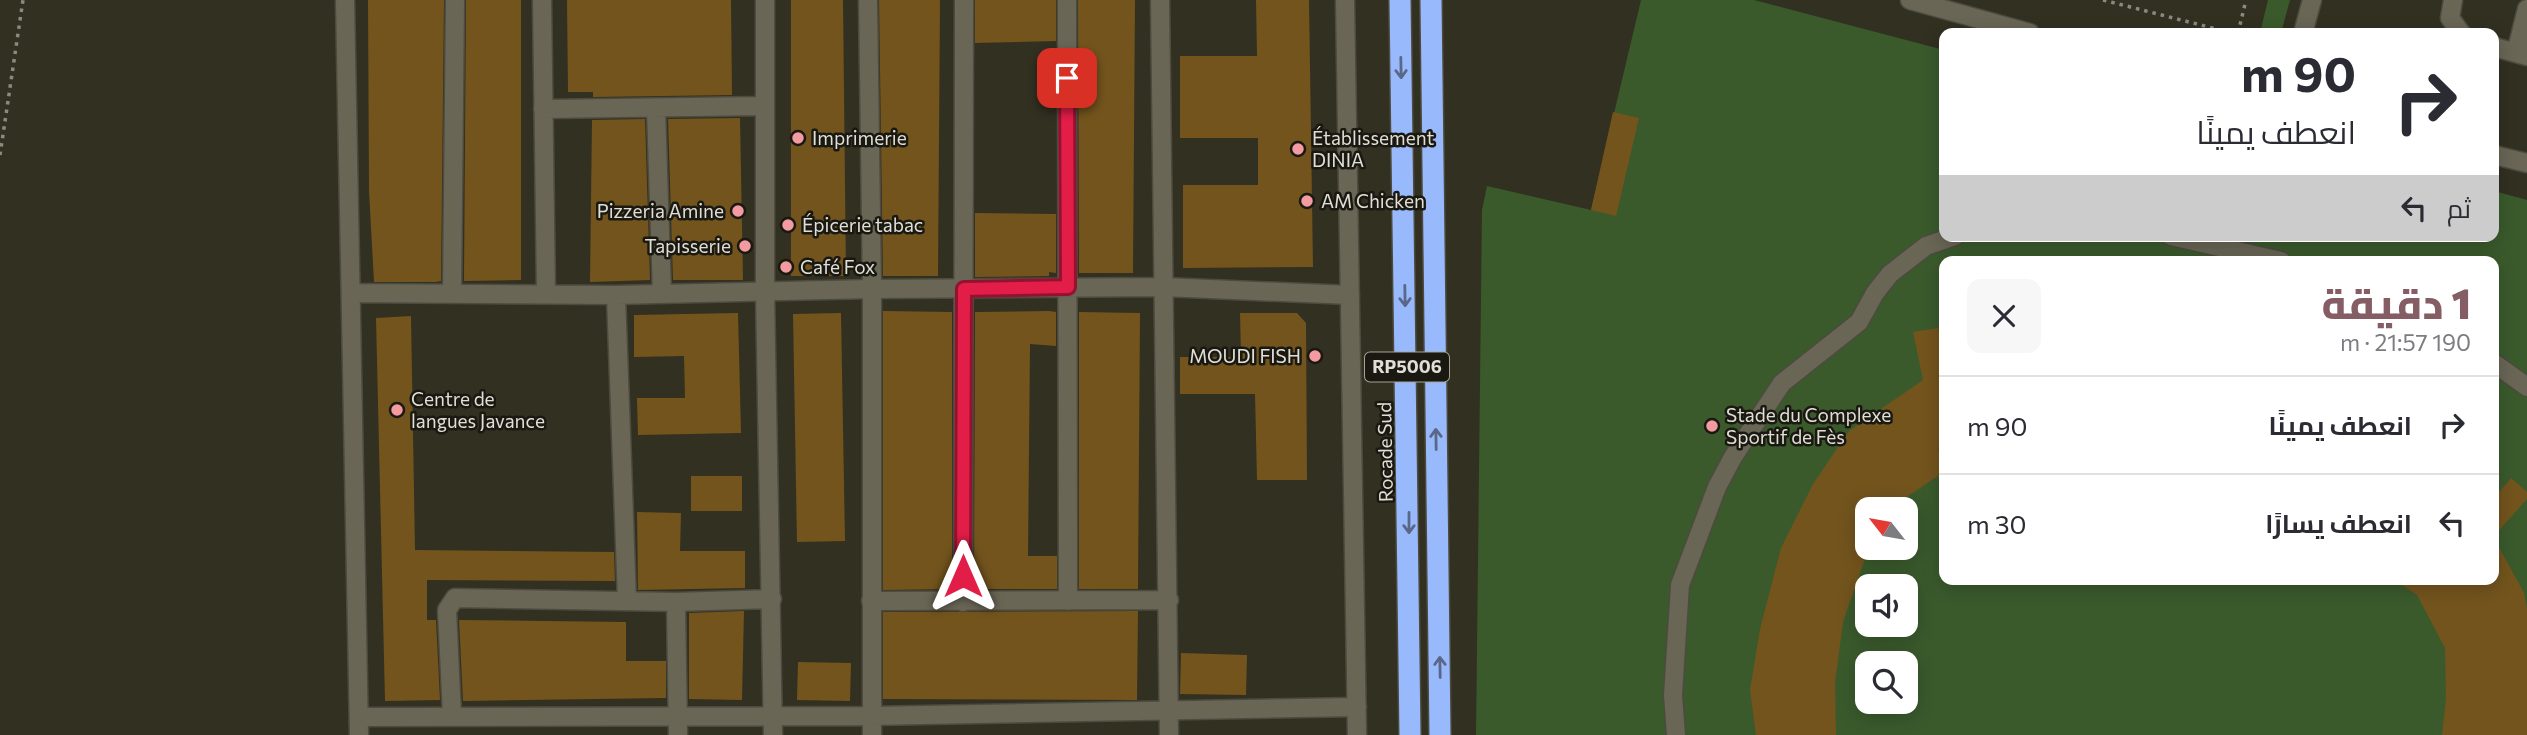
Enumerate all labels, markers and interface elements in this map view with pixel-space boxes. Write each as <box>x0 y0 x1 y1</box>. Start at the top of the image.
text: 90 m <box>2241 42 2356 102</box>
pin <box>1037 48 1097 108</box>
one-way arrow <box>1394 56 1408 79</box>
icon: right <box>2380 56 2471 147</box>
icon: arrive <box>1048 59 1086 97</box>
text: انعطف يمينًا <box>2196 111 2356 151</box>
place label: Imprimerie <box>812 126 907 149</box>
place label: Établissement DINIA <box>1312 126 1435 171</box>
marker: Imprimerie <box>790 130 806 146</box>
marker: Établissement DINIA <box>1290 141 1306 157</box>
place label: AM Chicken <box>1321 189 1425 212</box>
icon: left <box>2395 189 2433 227</box>
text: ثم <box>2447 192 2471 223</box>
marker: AM Chicken <box>1299 193 1315 209</box>
place label: Pizzeria Amine <box>597 199 724 222</box>
marker: Pizzeria Amine <box>730 203 746 219</box>
place label: Épicerie tabac <box>802 213 923 236</box>
marker: Épicerie tabac <box>780 217 796 233</box>
place label: Tapisserie <box>645 234 731 257</box>
marker: Tapisserie <box>737 238 753 254</box>
place label: Café Fox <box>800 255 875 278</box>
marker: Café Fox <box>778 259 794 275</box>
text: 1 دقيقة <box>2321 276 2471 328</box>
button: close <box>1967 279 2041 353</box>
one-way arrow <box>1398 284 1412 307</box>
text: 190 m · 21:57 <box>2340 328 2471 356</box>
place label: MOUDI FISH <box>1189 344 1301 367</box>
marker: MOUDI FISH <box>1307 348 1323 364</box>
road number: RP5006 <box>1365 352 1449 382</box>
place label: Centre de langues Javance <box>411 387 545 432</box>
marker: Centre de langues Javance <box>389 402 405 418</box>
street label: Rocade Sud <box>1372 402 1397 502</box>
place label: Stade du Complexe Sportif de Fès <box>1726 403 1891 448</box>
icon: right <box>2433 406 2471 444</box>
text: انعطف يمينًا <box>2268 409 2412 440</box>
text: 90 m <box>1967 410 2027 441</box>
marker: Stade du Complexe Sportif de Fès <box>1704 418 1720 434</box>
one-way arrow <box>1430 428 1443 451</box>
north arrow <box>1855 497 1918 560</box>
map controls <box>1855 497 1918 714</box>
icon: left <box>2433 504 2471 542</box>
text: انعطف يسارًا <box>2265 507 2412 538</box>
text: 30 m <box>1967 508 2026 539</box>
one-way arrow <box>1402 511 1416 534</box>
position arrow <box>926 539 1000 613</box>
button: sound <box>1855 574 1918 637</box>
button: search <box>1855 651 1918 714</box>
one-way arrow <box>1433 656 1446 679</box>

